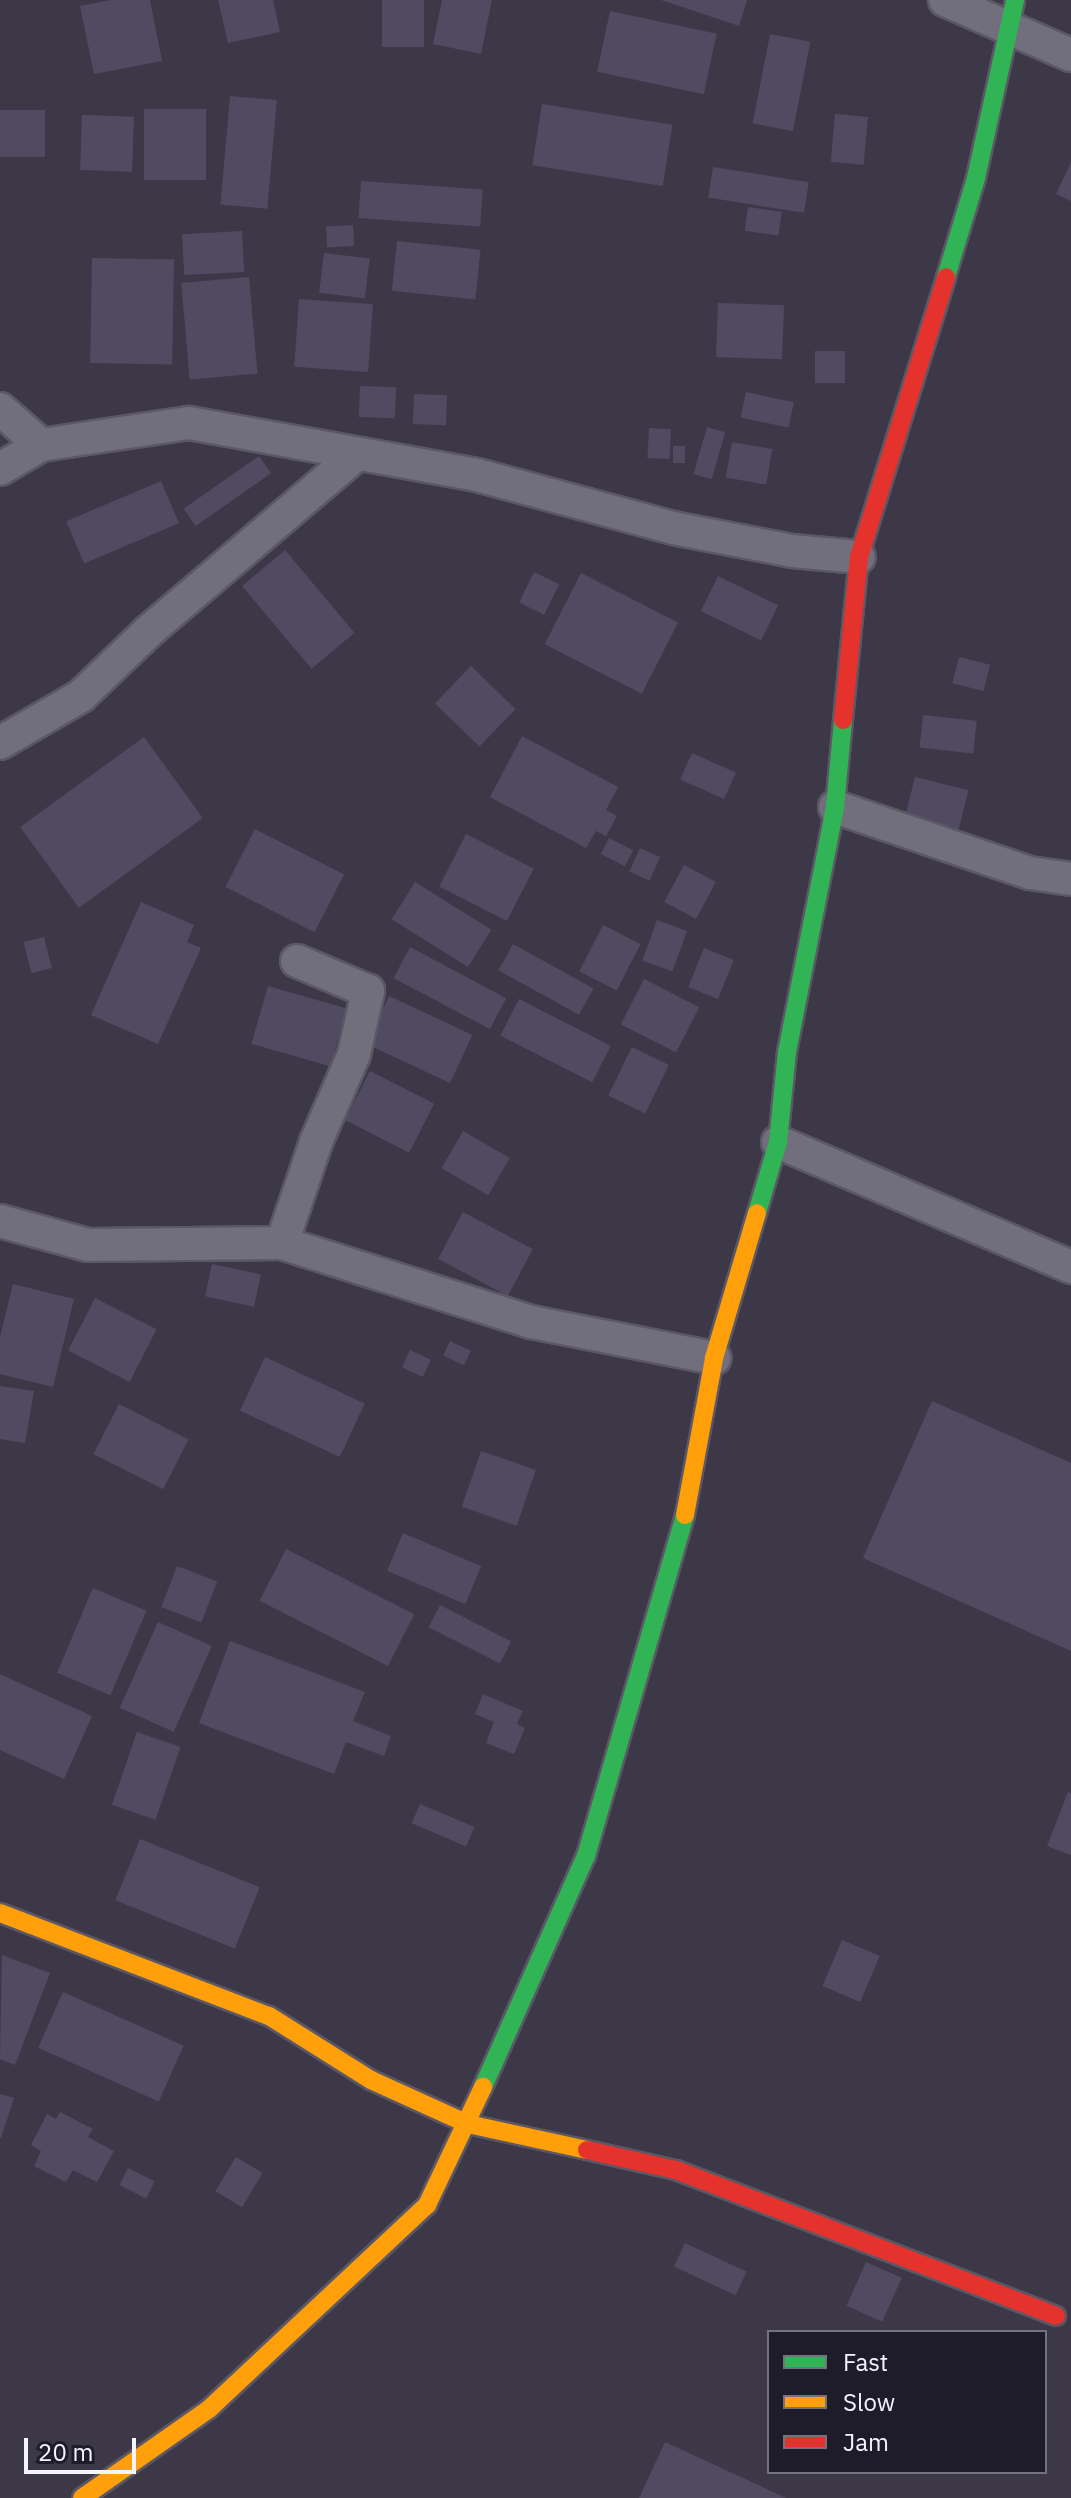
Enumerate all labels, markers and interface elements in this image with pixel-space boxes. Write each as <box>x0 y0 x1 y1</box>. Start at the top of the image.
legend <box>767 2330 1047 2474</box>
text: Fast <box>843 2346 888 2378</box>
text: Slow <box>843 2386 895 2418</box>
scale bar <box>28 2422 140 2472</box>
text: Jam <box>843 2426 889 2458</box>
text: 20 m <box>38 2436 93 2468</box>

